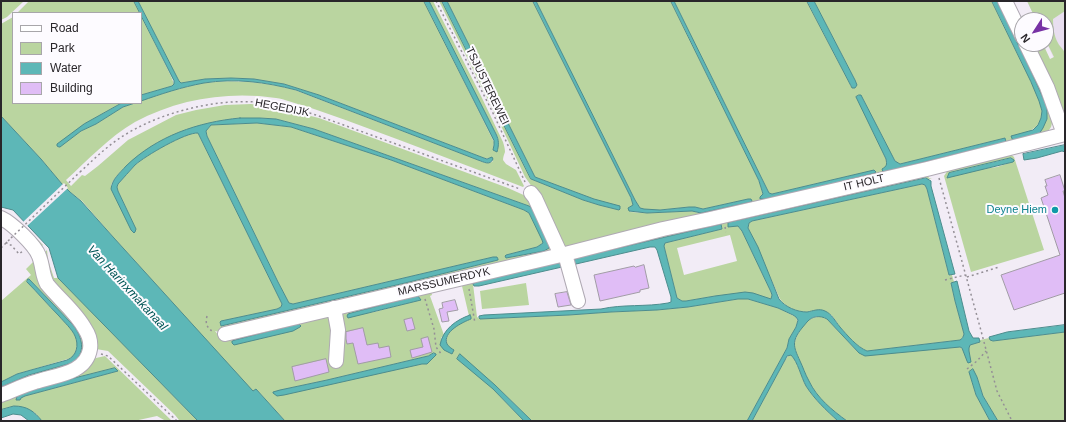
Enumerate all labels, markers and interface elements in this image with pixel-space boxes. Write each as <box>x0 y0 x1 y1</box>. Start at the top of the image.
legend <box>12 12 142 104</box>
north arrow <box>1014 12 1054 52</box>
text: Road <box>50 21 79 35</box>
text: N <box>1018 32 1032 45</box>
text: Park <box>50 41 75 55</box>
street label: TSJUSTEREWEI <box>462 45 512 127</box>
text: Water <box>50 61 82 75</box>
text: Building <box>50 81 93 95</box>
street label: HEGEDIJK <box>254 96 310 120</box>
street label: IT HOLT <box>842 172 886 194</box>
place label: Deyne Hiem <box>986 203 1047 217</box>
marker: Deyne Hiem <box>1050 205 1060 215</box>
water label: Van Harinxmakanaal <box>84 243 170 333</box>
street label: MARSSUMERDYK <box>397 265 491 299</box>

